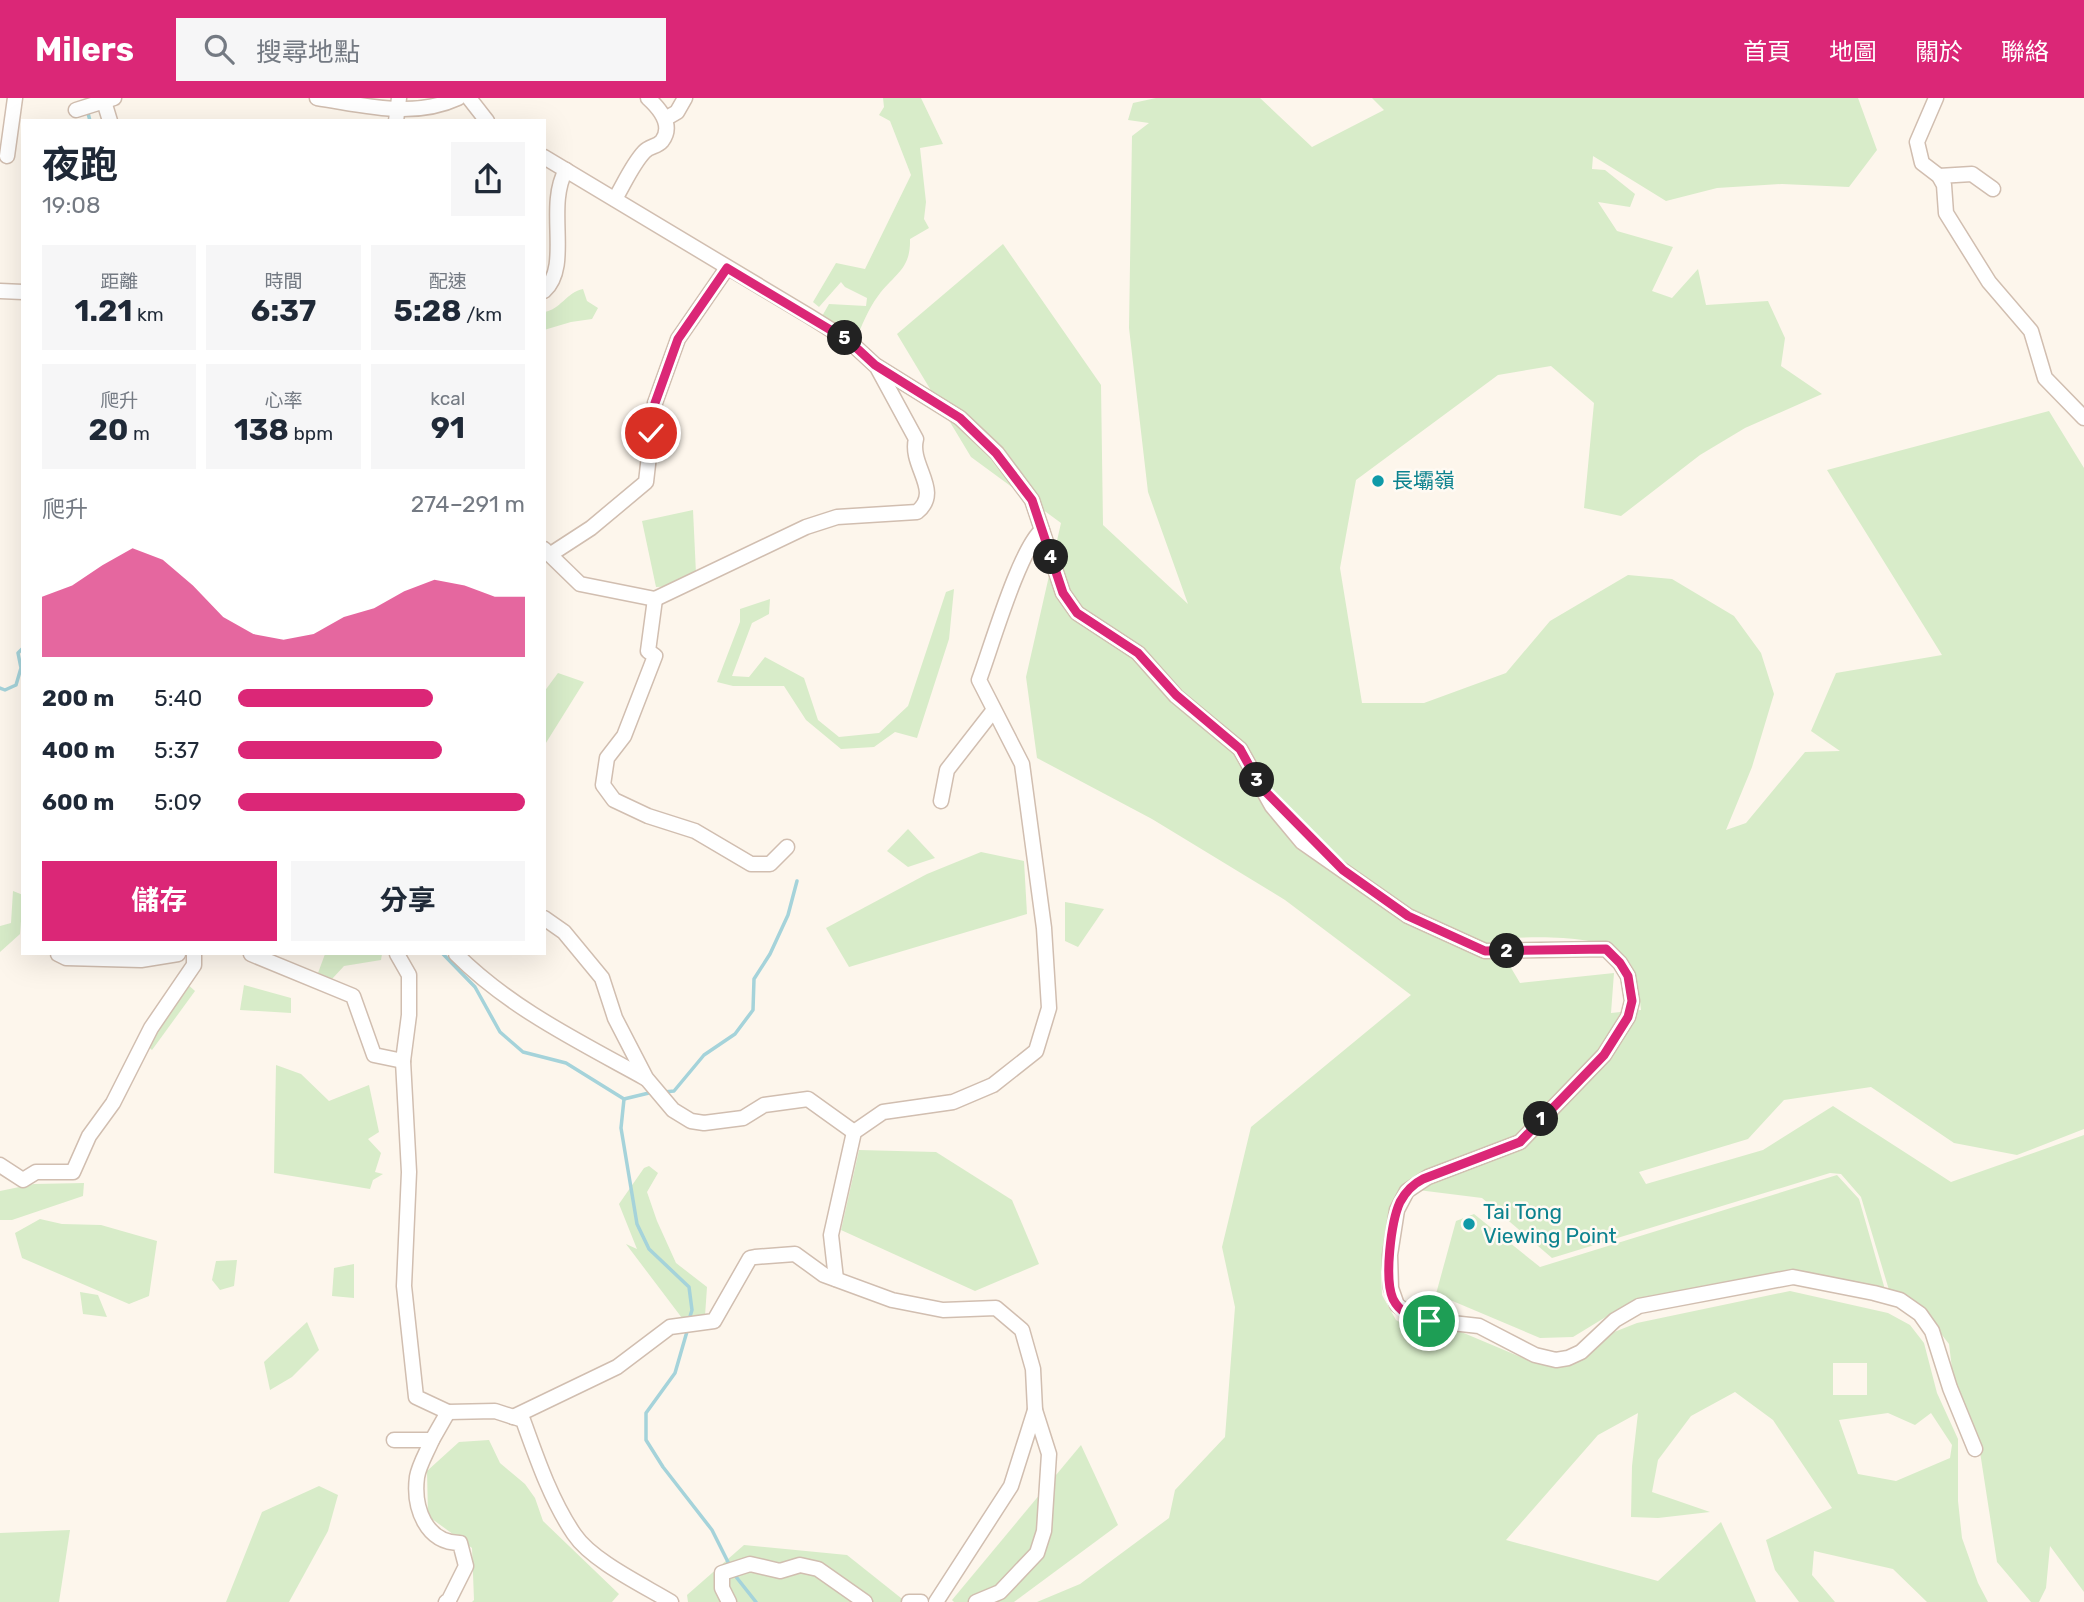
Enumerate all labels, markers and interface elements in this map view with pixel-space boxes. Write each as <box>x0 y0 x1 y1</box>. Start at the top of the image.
search box <box>176 18 666 81</box>
text: Milers <box>35 30 134 69</box>
icon: search <box>200 30 238 68</box>
text: 搜尋地點 <box>256 37 360 68</box>
text: 首頁 <box>1743 38 1791 66</box>
text: 地圖 <box>1829 38 1877 66</box>
text: 關於 <box>1915 38 1963 66</box>
text: 聯絡 <box>2001 38 2049 66</box>
text: 夜跑 <box>42 142 118 188</box>
button: share <box>451 142 525 216</box>
text: 19:08 <box>42 191 101 219</box>
text: 距離 <box>100 270 138 293</box>
text: 時間 <box>264 270 303 293</box>
text: 配速 <box>429 270 467 293</box>
text: 1.21 <box>75 293 132 329</box>
text: 6:37 <box>251 293 316 329</box>
text: 5:28 <box>394 293 462 329</box>
text: km <box>132 303 164 326</box>
text: /km <box>462 303 502 326</box>
pin: 5 <box>828 320 862 356</box>
text: 5 <box>838 326 851 349</box>
text: kcal <box>430 387 465 410</box>
text: 爬升 <box>100 389 138 412</box>
text: 心率 <box>264 389 303 412</box>
pin <box>621 403 681 463</box>
text: 91 <box>431 410 465 446</box>
text: 20 <box>88 412 128 448</box>
text: 138 <box>234 412 289 448</box>
icon: check <box>632 414 670 452</box>
text: m <box>128 422 150 445</box>
text: bpm <box>289 422 333 445</box>
place label: 長壩嶺 <box>1392 468 1455 493</box>
marker: 長壩嶺 <box>1370 473 1386 489</box>
text: 274–291 m <box>411 490 525 518</box>
text: 爬升 <box>42 495 88 523</box>
pin: 4 <box>1034 540 1068 574</box>
text: 4 <box>1044 545 1057 568</box>
text: 200 m <box>42 684 114 712</box>
text: 5:40 <box>154 684 202 712</box>
text: 400 m <box>42 736 115 764</box>
text: 5:37 <box>154 736 199 764</box>
pin: 3 <box>1240 762 1274 798</box>
text: 3 <box>1250 768 1263 791</box>
text: 600 m <box>42 788 114 816</box>
text: 5:09 <box>154 788 202 816</box>
button: 儲存 <box>42 861 277 941</box>
button: 分享 <box>291 861 525 941</box>
pin: 2 <box>1490 934 1524 968</box>
text: 2 <box>1500 939 1513 962</box>
pin: 1 <box>1524 1102 1558 1136</box>
text: 1 <box>1536 1107 1545 1130</box>
place label: Tai Tong Viewing Point <box>1483 1199 1617 1248</box>
marker: Tai Tong Viewing Point <box>1461 1216 1477 1232</box>
pin <box>1399 1291 1459 1351</box>
icon: arrive <box>1410 1302 1448 1340</box>

